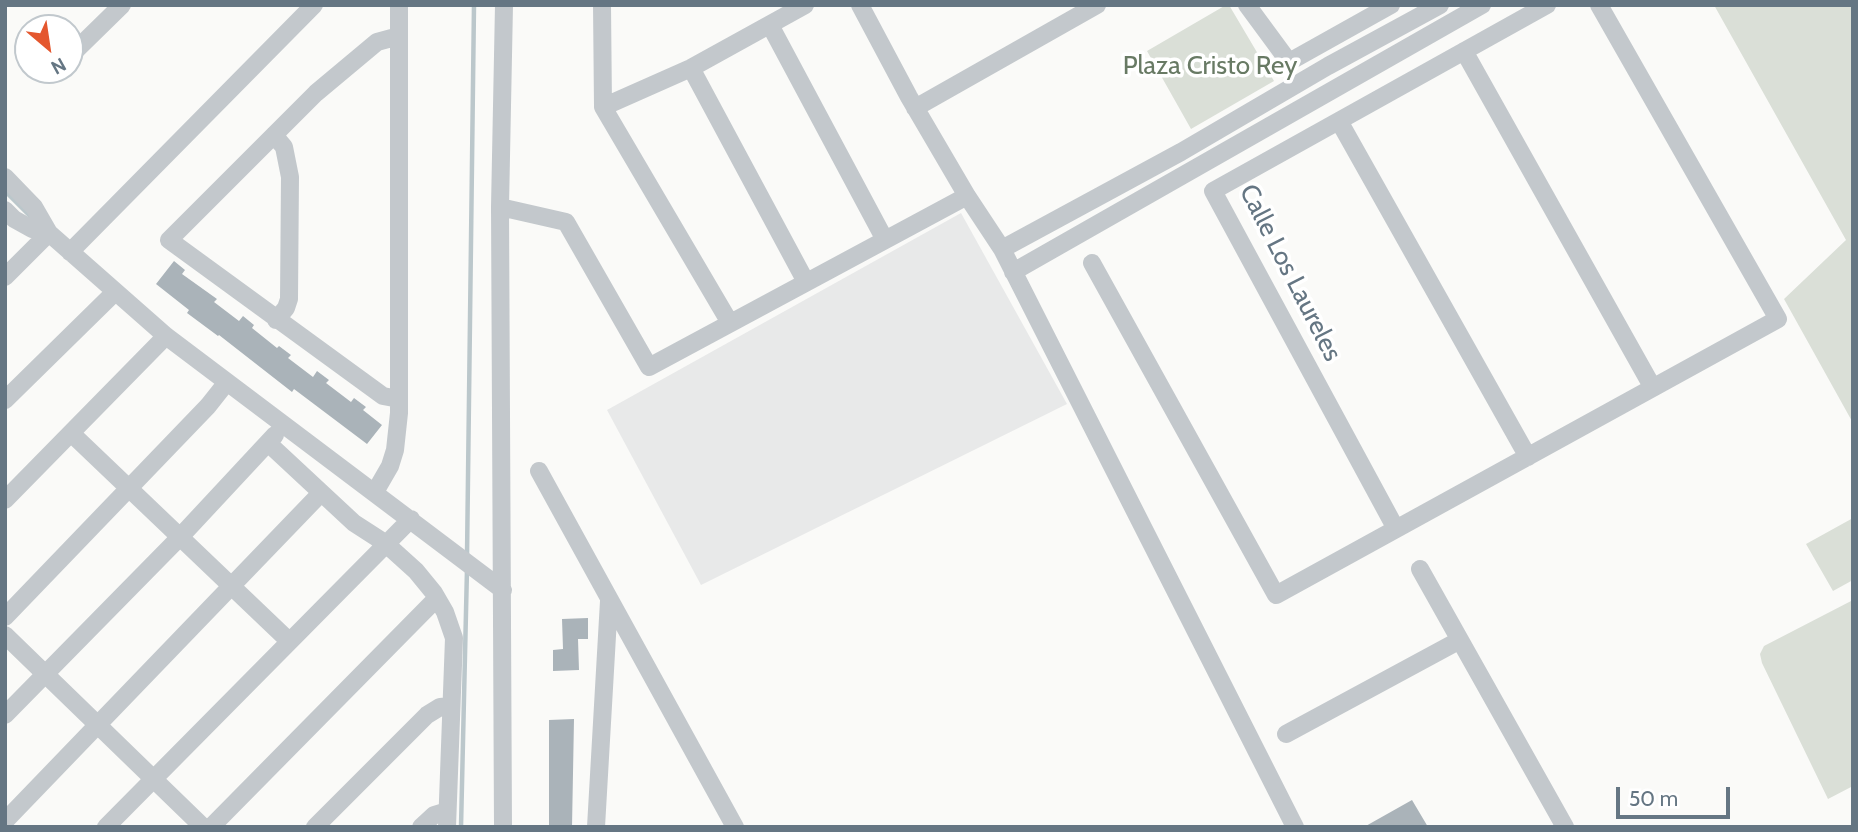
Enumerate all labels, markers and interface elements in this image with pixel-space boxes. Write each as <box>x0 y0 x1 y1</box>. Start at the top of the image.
north arrow <box>14 14 84 84</box>
park label: Plaza Cristo Rey <box>1123 50 1297 82</box>
text: N <box>47 53 70 79</box>
street label: Calle Los Laureles <box>1232 180 1348 366</box>
scale bar <box>1620 772 1734 816</box>
text: 50 m <box>1629 786 1678 811</box>

